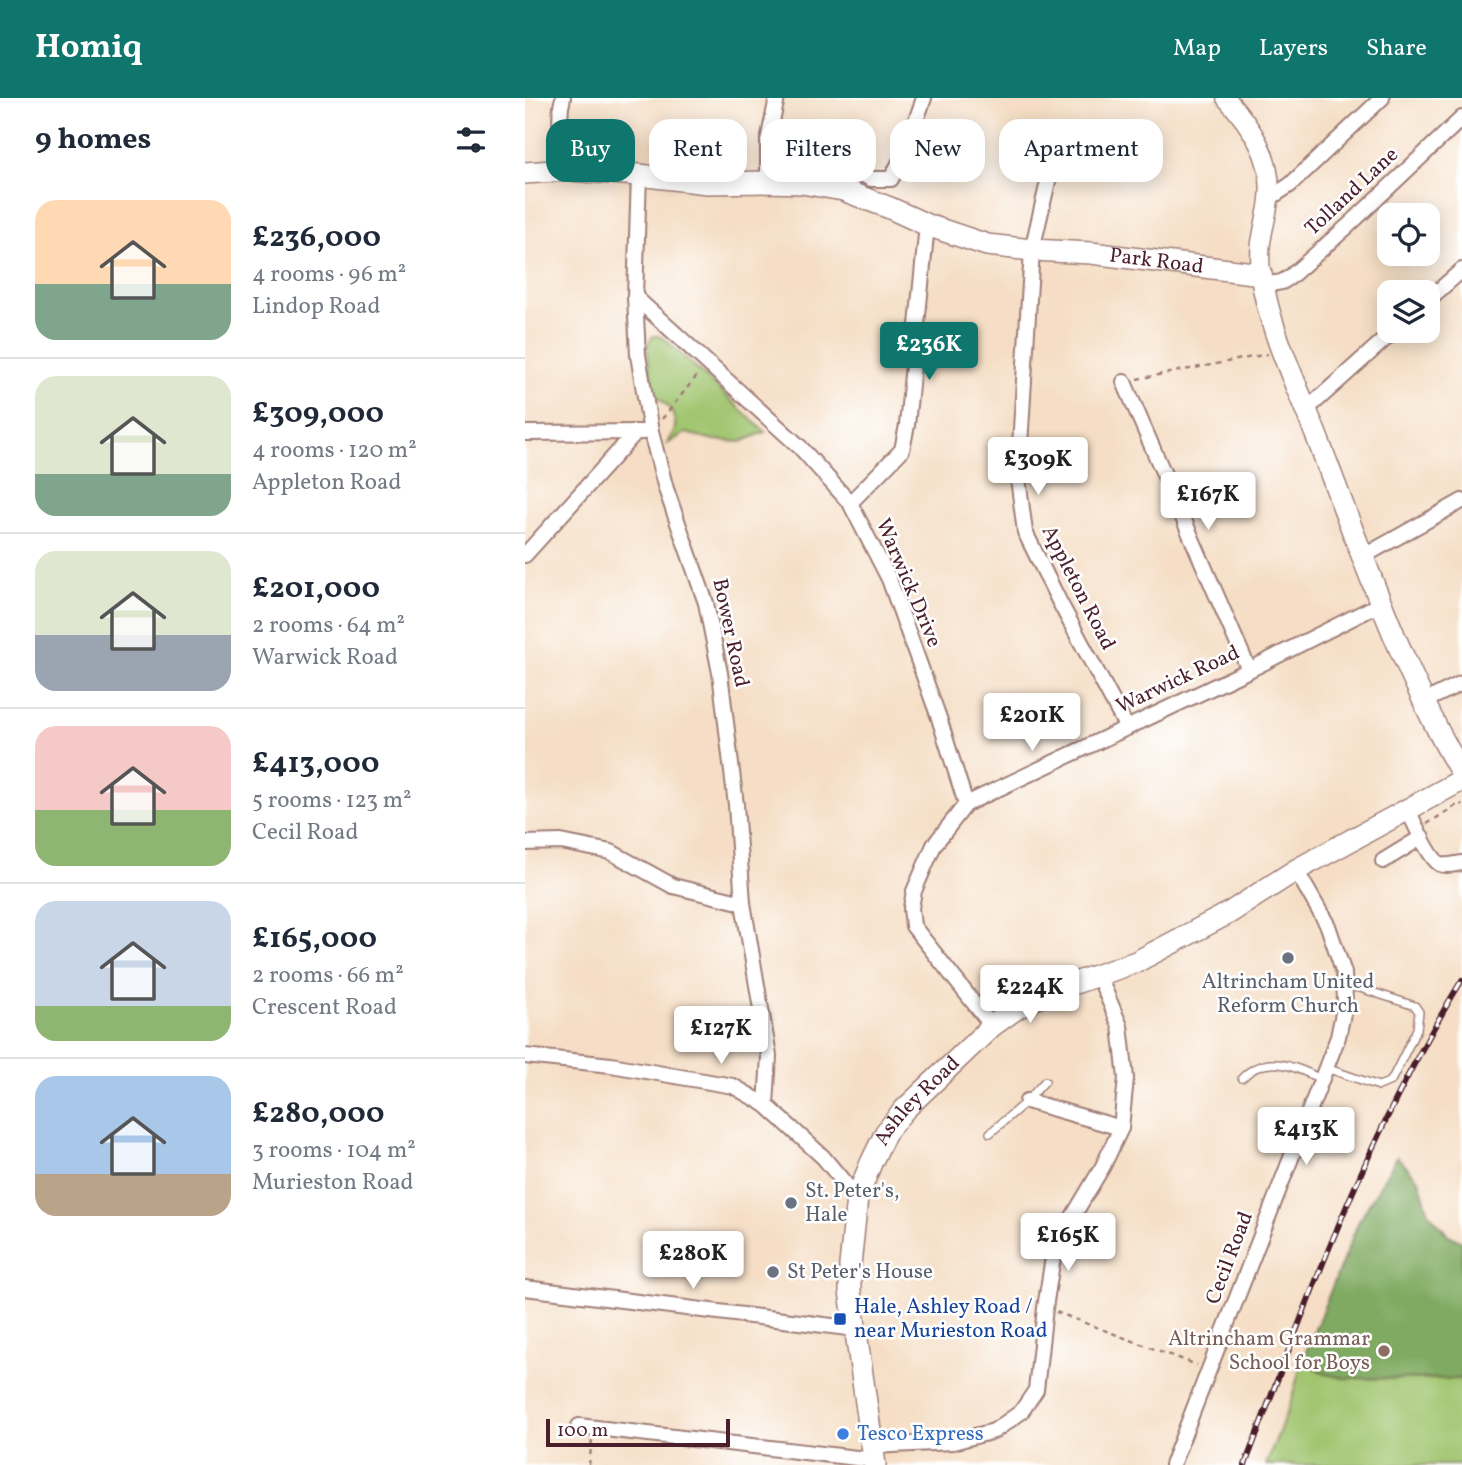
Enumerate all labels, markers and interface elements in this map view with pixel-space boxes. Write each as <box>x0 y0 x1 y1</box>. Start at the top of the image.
text: Homiq <box>35 26 142 72</box>
text: Map <box>1173 32 1221 66</box>
text: Layers <box>1259 32 1328 66</box>
text: Share <box>1366 32 1427 66</box>
text: 9 homes <box>35 119 151 161</box>
chip: Buy <box>546 119 635 182</box>
chip: Rent <box>649 119 747 182</box>
chip: Filters <box>761 119 876 182</box>
chip: New <box>890 119 985 182</box>
chip: Apartment <box>999 119 1163 182</box>
icon: filters <box>452 121 490 159</box>
street label: Tolland Lane <box>1299 141 1405 243</box>
map controls <box>1377 203 1440 343</box>
button: locate <box>1377 203 1440 266</box>
text: £236,000 <box>252 217 381 259</box>
icon: home <box>91 228 175 312</box>
street label: Park Road <box>1108 241 1205 281</box>
text: 4 rooms · 96 m² <box>252 259 406 291</box>
button: layers <box>1377 280 1440 343</box>
text: Lindop Road <box>252 291 380 323</box>
pin: £236K <box>880 322 978 382</box>
text: £236K <box>896 329 962 361</box>
text: £309,000 <box>252 393 384 435</box>
icon: home <box>91 404 175 488</box>
text: 4 rooms · 120 m² <box>252 435 417 467</box>
pin: £309K <box>989 438 1087 497</box>
text: £309K <box>1004 444 1072 476</box>
text: Appleton Road <box>252 467 402 499</box>
pin: £167K <box>1159 472 1257 532</box>
text: £167K <box>1177 479 1239 511</box>
street label: Warwick Drive <box>868 514 948 652</box>
street label: Appleton Road <box>1034 521 1122 655</box>
text: £201,000 <box>252 568 380 610</box>
street label: Bower Road <box>704 576 756 690</box>
icon: home <box>91 579 175 663</box>
text: 2 rooms · 64 m² <box>252 610 405 642</box>
street label: Warwick Road <box>1111 639 1245 721</box>
text: Warwick Road <box>252 642 398 674</box>
pin: £201K <box>983 694 1081 753</box>
text: £201K <box>999 700 1065 732</box>
text: £413,000 <box>252 743 380 785</box>
icon: home <box>91 754 175 838</box>
text: 5 rooms · 123 m² <box>252 785 412 817</box>
text: Cecil Road <box>252 817 359 849</box>
text: £165,000 <box>252 918 377 960</box>
icon: home <box>91 929 175 1013</box>
marker: Altrincham United Reform Church <box>1280 950 1296 966</box>
text: 2 rooms · 66 m² <box>252 960 404 992</box>
pin: £224K <box>981 965 1079 1025</box>
place label: Altrincham United Reform Church <box>1202 968 1374 1021</box>
text: £224K <box>996 972 1064 1004</box>
text: Crescent Road <box>252 992 397 1024</box>
pin: £127K <box>672 1006 770 1066</box>
text: £127K <box>690 1013 752 1045</box>
street label: Ashley Road <box>867 1049 967 1151</box>
text: £280,000 <box>252 1093 384 1135</box>
icon: home <box>91 1104 175 1188</box>
pin: £413K <box>1257 1108 1355 1167</box>
text: £413K <box>1274 1114 1338 1146</box>
text: 3 rooms · 104 m² <box>252 1135 416 1167</box>
text: Murieston Road <box>252 1167 414 1199</box>
place label: St. Peter's, Hale <box>805 1177 899 1230</box>
marker: St. Peter's, Hale <box>783 1195 799 1211</box>
street label: Cecil Road <box>1199 1207 1261 1309</box>
pin: £165K <box>1019 1214 1117 1273</box>
text: £165K <box>1037 1220 1099 1252</box>
pin: £280K <box>644 1232 742 1291</box>
text: £280K <box>659 1238 727 1270</box>
place label: St Peter's House <box>787 1258 933 1287</box>
marker: St Peter's House <box>765 1264 781 1280</box>
place label: Hale, Ashley Road / near Murieston Road <box>854 1293 1047 1346</box>
marker: Hale, Ashley Road / near Murieston Road <box>832 1311 848 1327</box>
place label: Altrincham Grammar School for Boys <box>1168 1325 1370 1378</box>
marker: Altrincham Grammar School for Boys <box>1376 1343 1392 1359</box>
scale bar <box>546 1416 730 1448</box>
text: 100 m <box>557 1418 608 1444</box>
place label: Tesco Express <box>857 1420 984 1449</box>
marker: Tesco Express <box>835 1426 851 1442</box>

